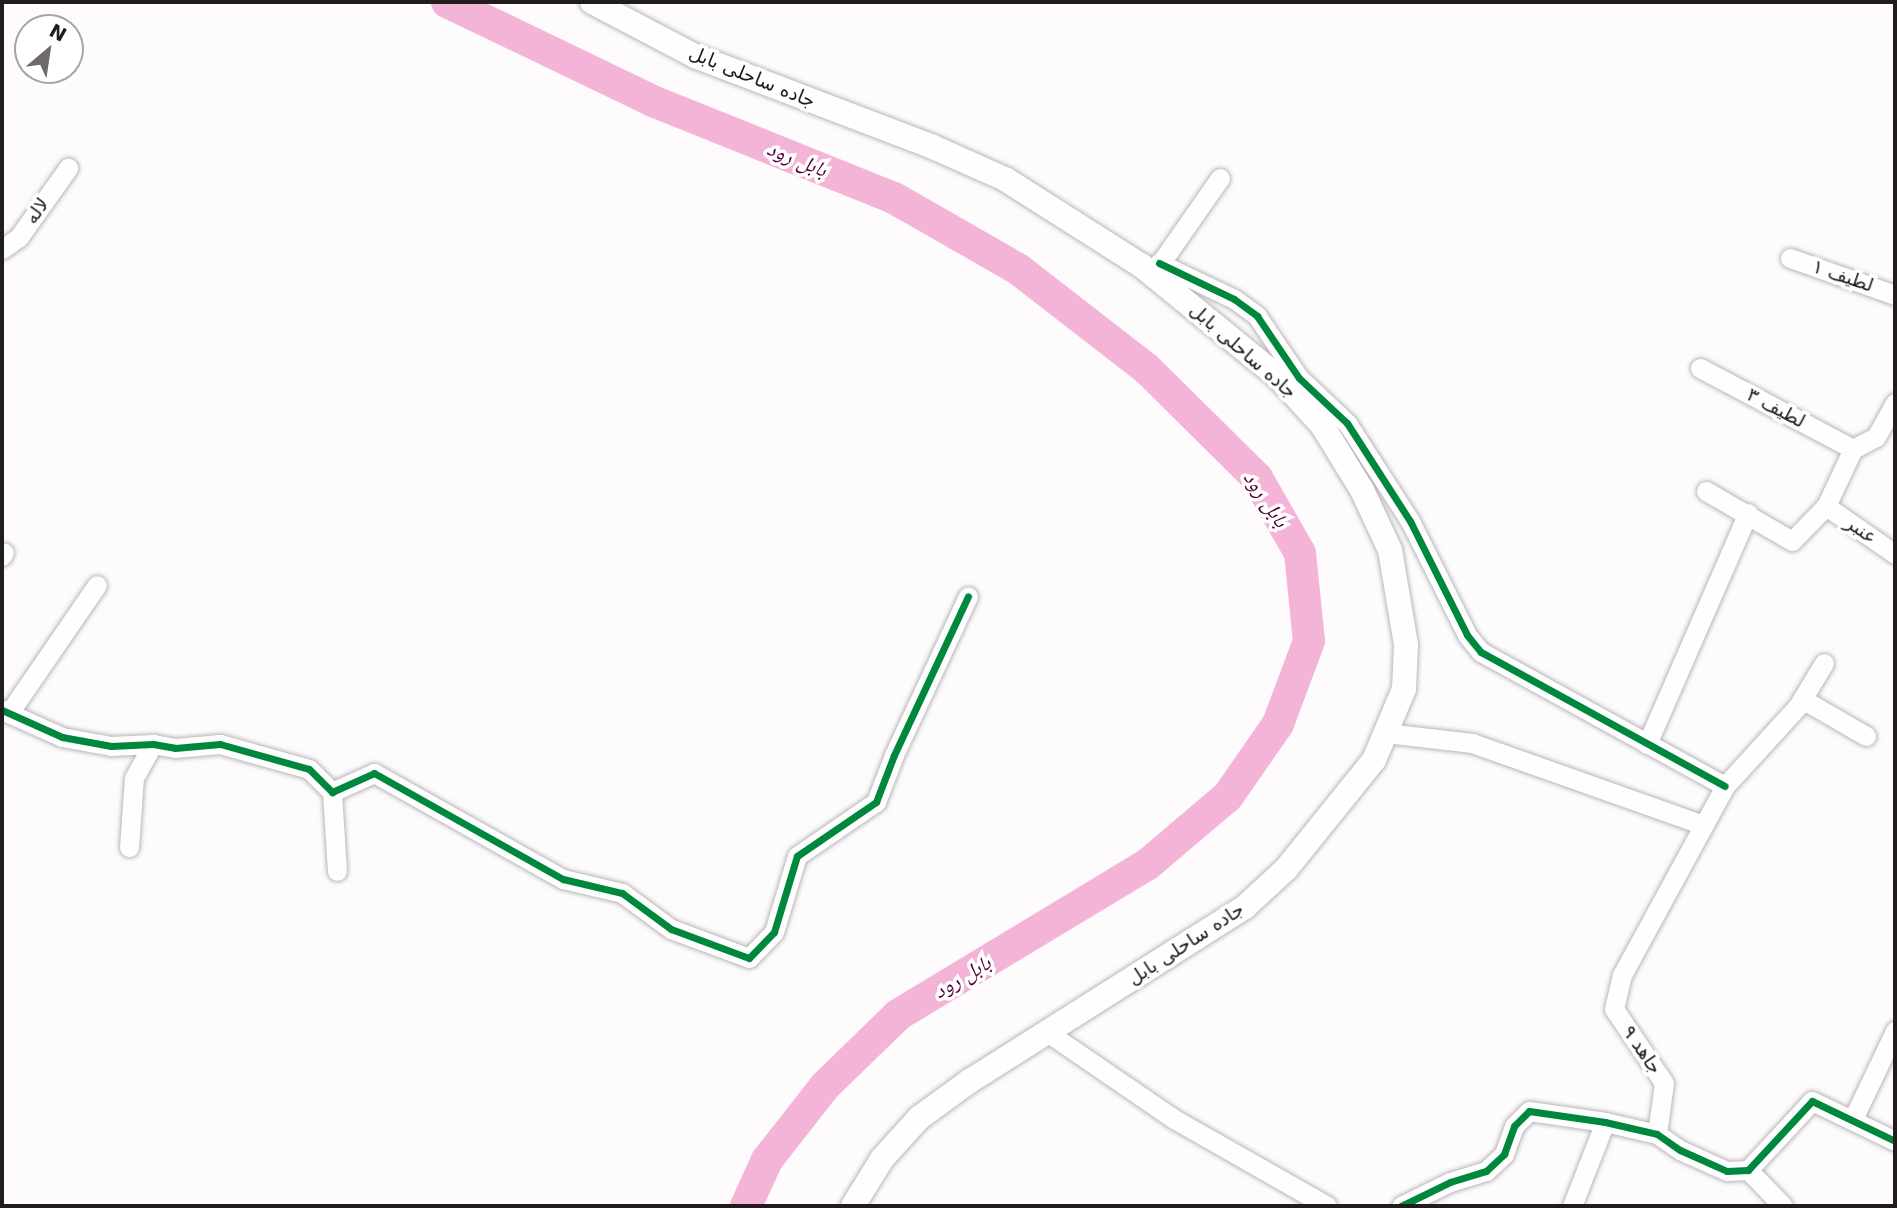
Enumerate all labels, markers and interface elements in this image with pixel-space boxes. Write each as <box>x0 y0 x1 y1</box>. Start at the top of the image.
north arrow <box>14 14 84 84</box>
text: N <box>46 19 71 46</box>
street label: جاده ساحلی بابل <box>685 41 819 113</box>
water label: بابل رود <box>763 136 831 182</box>
street label: لاله <box>20 193 54 229</box>
street label: لطیف ۱ <box>1809 255 1877 297</box>
street label: جاده ساحلی بابل <box>1185 298 1301 404</box>
street label: لطیف ۳ <box>1743 383 1809 433</box>
water label: بابل رود <box>1238 466 1294 532</box>
street label: عنبر <box>1841 511 1881 549</box>
street label: جاده ساحلی بابل <box>1123 898 1249 990</box>
water label: بابل رود <box>929 950 995 1004</box>
street label: جاهد ۹ <box>1618 1021 1666 1079</box>

